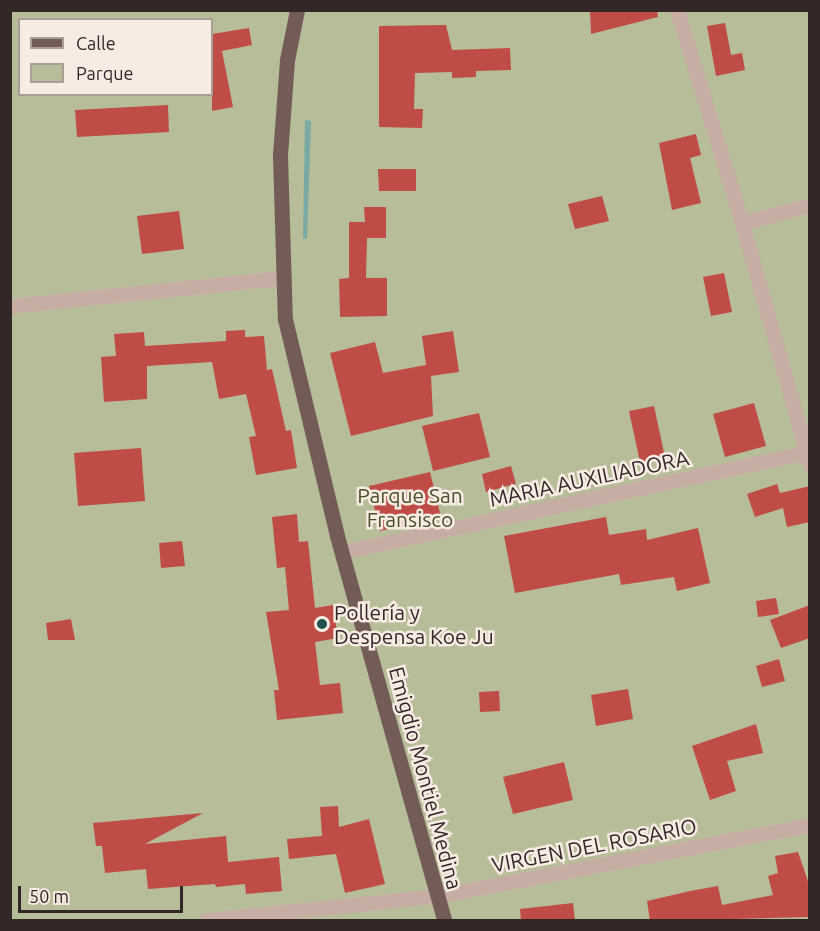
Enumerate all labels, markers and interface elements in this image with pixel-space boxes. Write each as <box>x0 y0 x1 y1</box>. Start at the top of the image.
legend <box>18 18 213 96</box>
text: Calle <box>76 33 116 53</box>
text: Parque <box>76 63 133 83</box>
street label: MARIA AUXILIADORA <box>487 445 691 511</box>
park label: Parque San Fransisco <box>357 482 463 532</box>
place label: Pollería y Despensa Koe Ju <box>334 599 494 649</box>
marker: Pollería y Despensa Koe Ju <box>315 617 329 631</box>
street label: Emigdio Montiel Medina <box>384 664 468 892</box>
street label: VIRGEN DEL ROSARIO <box>489 813 699 877</box>
scale bar <box>21 874 186 912</box>
text: 50 m <box>29 886 69 906</box>

